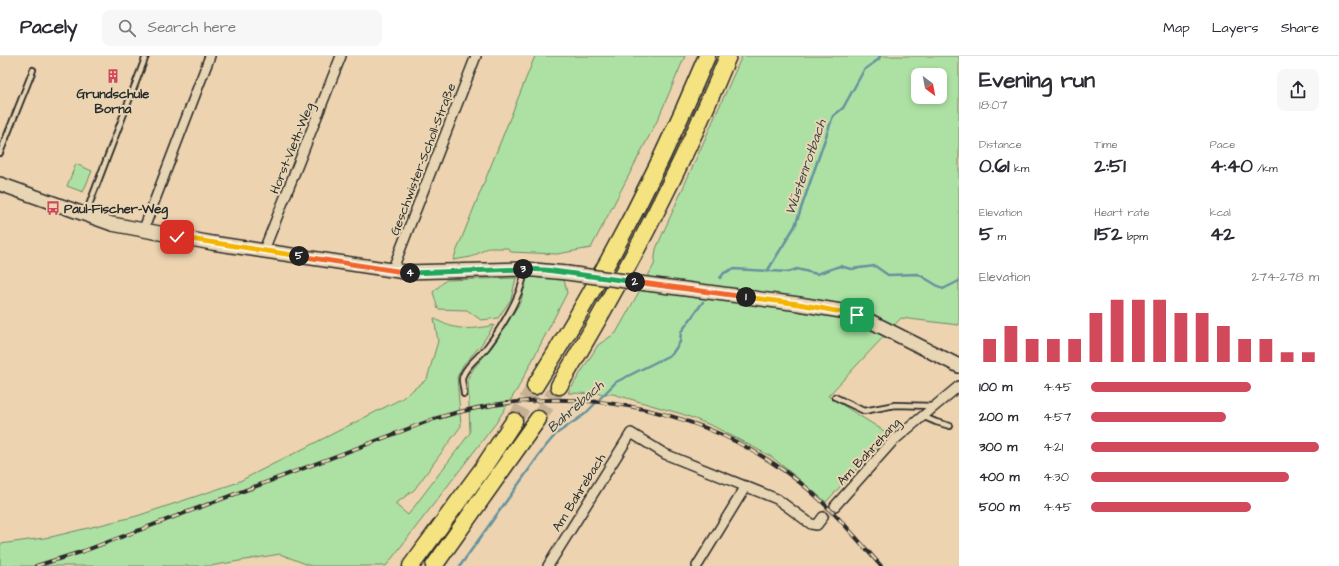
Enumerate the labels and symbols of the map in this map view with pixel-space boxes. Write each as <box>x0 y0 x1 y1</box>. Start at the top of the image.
building icon: Grundschule Borna <box>105 68 121 84</box>
north arrow <box>911 68 947 104</box>
street label: Geschwister-Scholl-Straße <box>386 81 460 238</box>
place label: Grundschule Borna <box>77 85 149 118</box>
street label: Horst-Vieth-Weg <box>265 100 319 197</box>
water label: Wüstenrotbach <box>780 116 832 218</box>
bus stop icon: Paul-Fischer-Weg <box>45 200 61 216</box>
place label: Paul-Fischer-Weg <box>64 200 168 220</box>
pin <box>160 220 194 254</box>
pin: 5 <box>289 246 309 266</box>
pin: 3 <box>513 259 533 279</box>
pin: 4 <box>400 263 420 283</box>
pin: 2 <box>625 272 645 292</box>
pin: 1 <box>736 287 756 307</box>
pin <box>840 298 874 332</box>
water label: Bahrebach <box>543 375 609 438</box>
street label: Am Bahrehang <box>833 414 906 490</box>
street label: Am Bahrebach <box>548 450 610 535</box>

